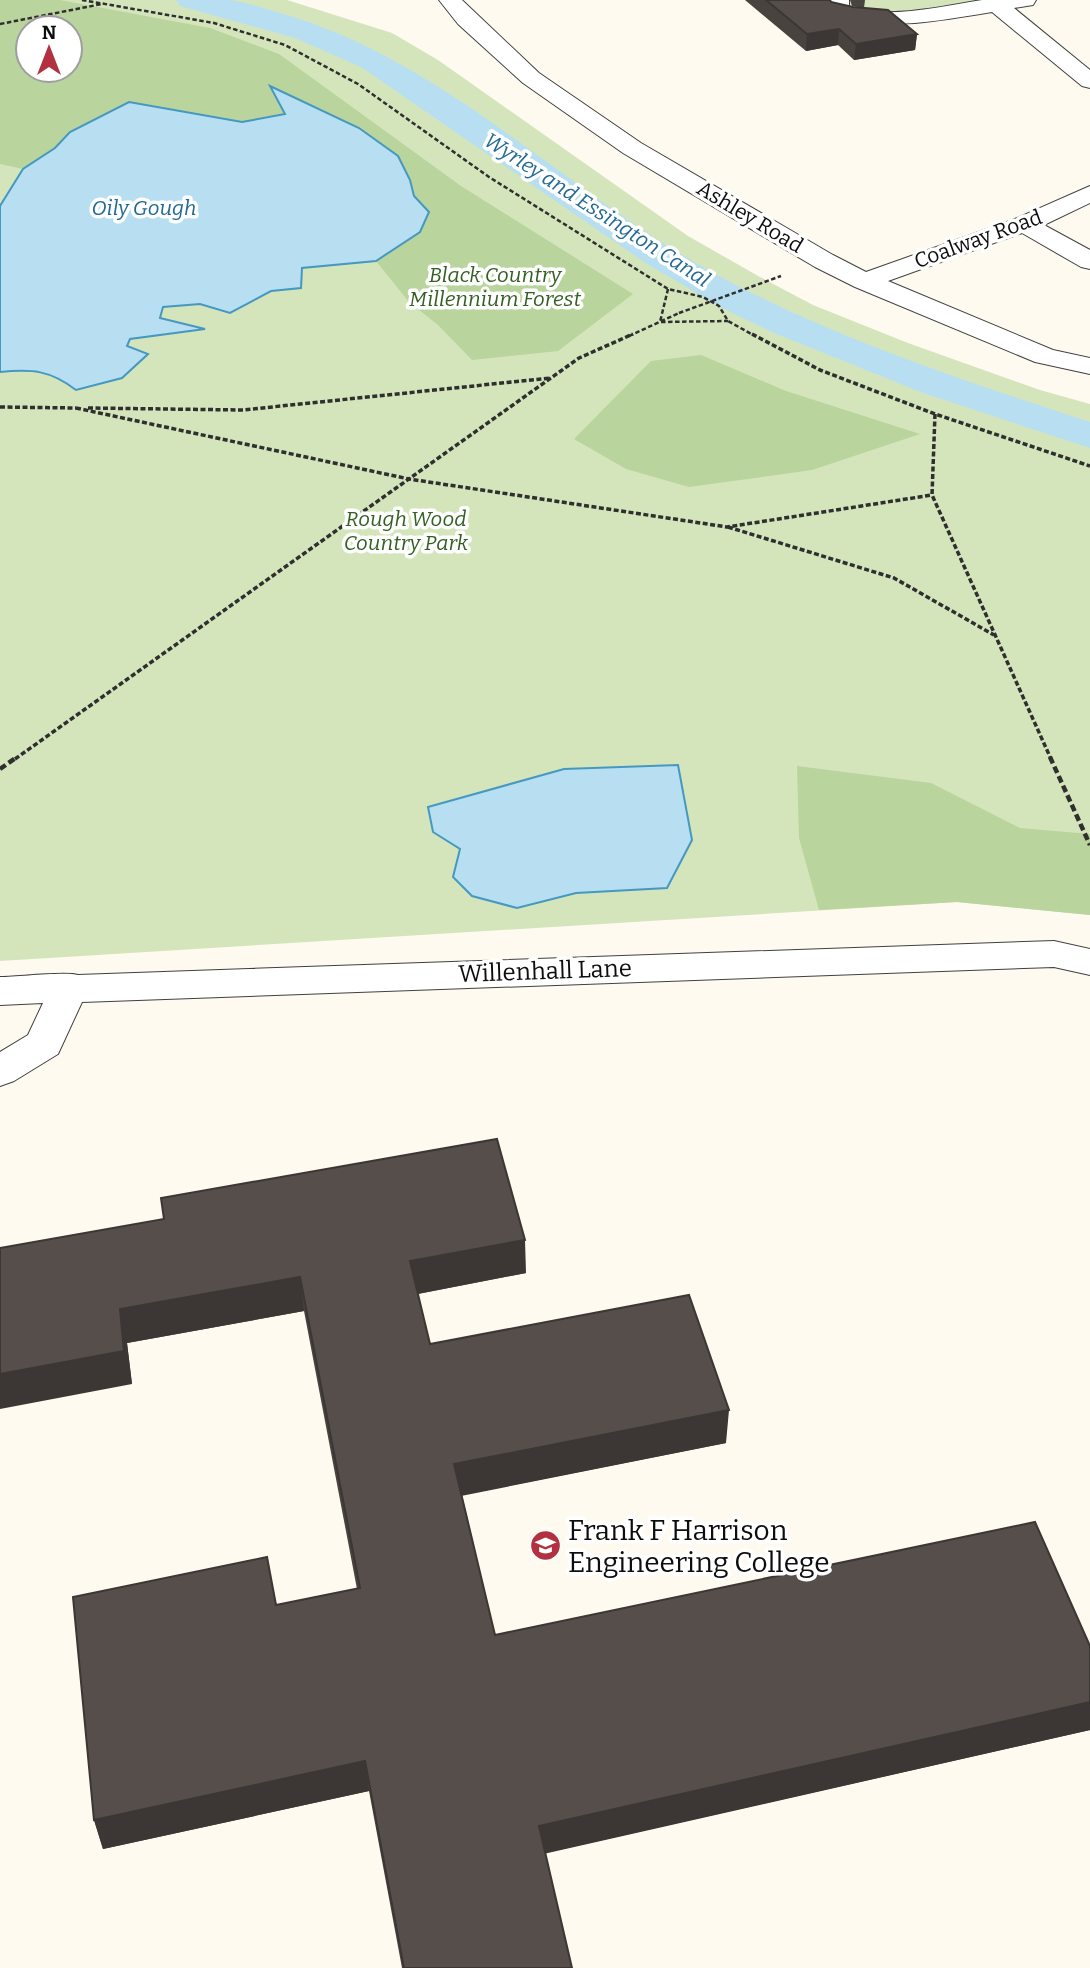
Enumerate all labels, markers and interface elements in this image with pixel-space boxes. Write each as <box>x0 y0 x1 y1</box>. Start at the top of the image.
north arrow <box>14 14 84 84</box>
text: N <box>42 21 57 44</box>
water label: Wyrley and Essington Canal <box>479 127 715 293</box>
street label: Ashley Road <box>692 175 808 259</box>
water label: Oily Gough <box>91 195 197 221</box>
street label: Coalway Road <box>911 204 1045 274</box>
park label: Black Country Millennium Forest <box>409 262 581 312</box>
park label: Rough Wood Country Park <box>344 506 469 556</box>
street label: Willenhall Lane <box>458 954 632 988</box>
place label: Frank F Harrison Engineering College <box>568 1514 830 1579</box>
school or university icon: Frank F Harrison Engineering College <box>528 1529 562 1563</box>

